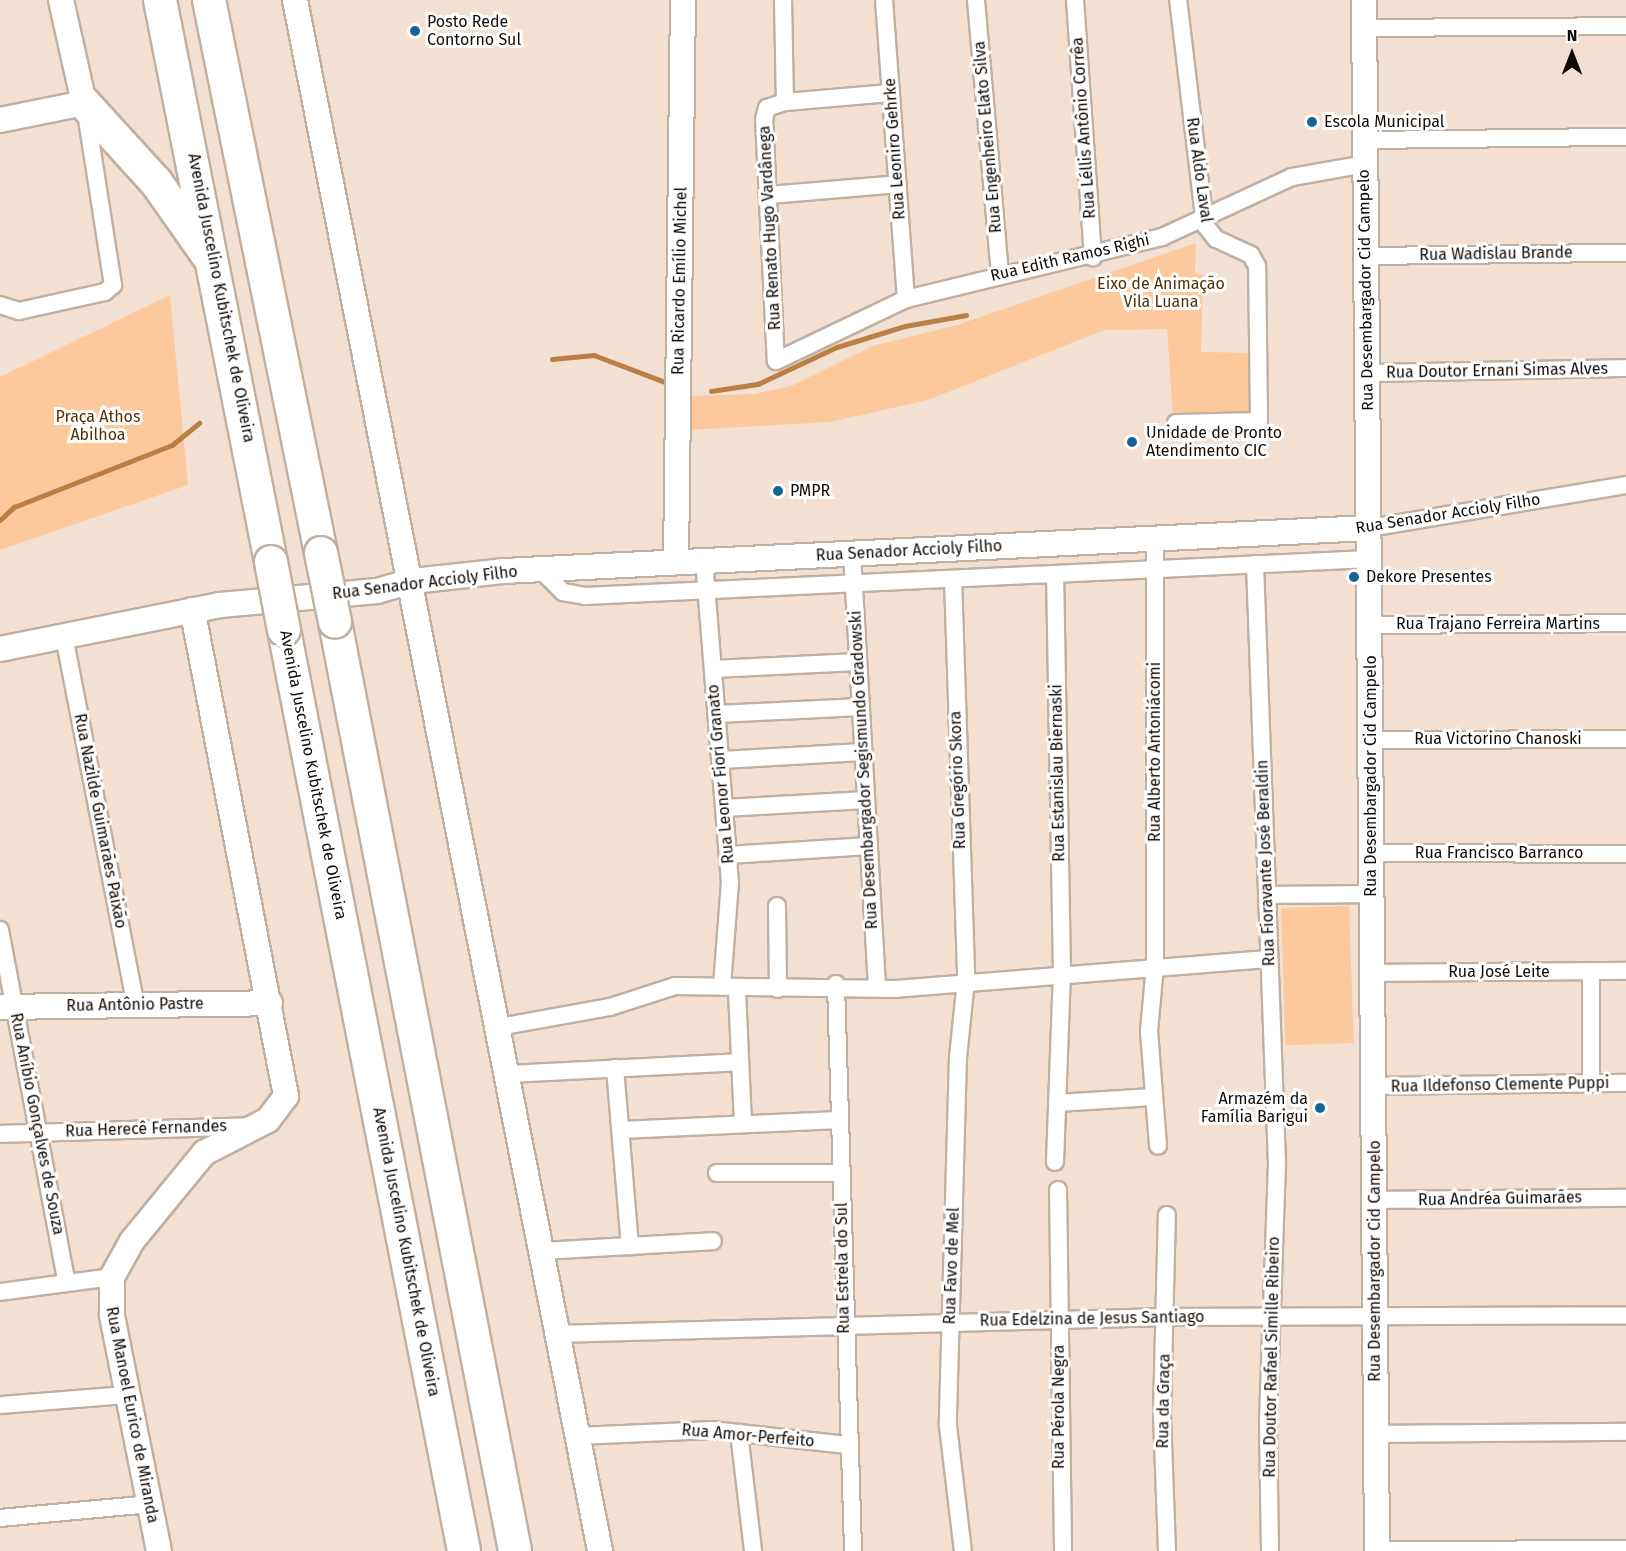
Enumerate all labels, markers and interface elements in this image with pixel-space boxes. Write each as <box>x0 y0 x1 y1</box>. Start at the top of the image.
place label: Posto Rede Contorno Sul <box>427 12 521 50</box>
marker: Posto Rede Contorno Sul <box>408 24 422 38</box>
north arrow <box>1542 24 1602 84</box>
text: N <box>1567 26 1577 45</box>
street label: Rua Léllis Antônio Corrêa <box>1068 37 1100 219</box>
street label: Rua Engenheiro Elato Silva <box>970 40 1006 234</box>
street label: Rua Leoniro Gehrke <box>880 78 910 220</box>
place label: Escola Municipal <box>1324 112 1445 132</box>
marker: Escola Municipal <box>1305 115 1319 129</box>
street label: Rua Aldo Laval <box>1182 116 1216 224</box>
street label: Rua Renato Hugo Vardânega <box>755 125 785 331</box>
street label: Avenida Juscelino Kubitschek de Oliveira <box>184 152 258 444</box>
street label: Rua Desembargador Cid Campelo <box>1354 169 1378 411</box>
street label: Rua Ricardo Emílio Michel <box>669 187 691 375</box>
street label: Rua Edith Ramos Righi <box>988 230 1152 286</box>
street label: Rua Wadislau Brande <box>1419 243 1573 265</box>
park label: Eixo de Animação Vila Luana <box>1097 274 1225 312</box>
street label: Rua Doutor Ernani Simas Alves <box>1386 359 1608 383</box>
park label: Praça Athos Abilhoa <box>56 407 140 445</box>
place label: Unidade de Pronto Atendimento CIC <box>1146 423 1282 461</box>
marker: Unidade de Pronto Atendimento CIC <box>1123 433 1141 451</box>
place label: PMPR <box>790 481 830 501</box>
marker: PMPR <box>771 484 785 498</box>
street label: Rua Senador Accioly Filho <box>1354 490 1542 538</box>
street label: Rua Senador Accioly Filho <box>815 537 1003 565</box>
street label: Rua Senador Accioly Filho <box>331 562 519 604</box>
place label: Dekore Presentes <box>1366 567 1492 587</box>
marker: Dekore Presentes <box>1347 570 1361 584</box>
street label: Rua Desembargador Segismundo Gradowski <box>846 610 882 930</box>
street label: Rua Trajano Ferreira Martins <box>1396 614 1600 634</box>
street label: Avenida Juscelino Kubitschek de Oliveira <box>276 629 350 921</box>
street label: Rua Desembargador Cid Campelo <box>1361 655 1381 897</box>
street label: Rua Alberto Antoniácomi <box>1145 662 1165 842</box>
street label: Rua Leonor Fiori Granato <box>704 683 738 865</box>
street label: Rua Estanislau Biernaski <box>1047 684 1069 862</box>
street label: Rua Gregório Skora <box>946 710 970 850</box>
street label: Rua Nazilde Guimarães Paixão <box>70 712 130 930</box>
street label: Rua Victorino Chanoski <box>1414 729 1582 749</box>
street label: Rua Fioravante José Beraldin <box>1253 759 1279 967</box>
street label: Rua Francisco Barranco <box>1415 843 1583 863</box>
street label: Rua José Leite <box>1448 962 1550 982</box>
street label: Rua Antônio Pastre <box>66 994 204 1016</box>
street label: Rua Aníbio Gonçalves de Souza <box>6 1011 68 1237</box>
street label: Rua Ildefonso Clemente Puppi <box>1391 1073 1609 1097</box>
place label: Armazém da Família Barigui <box>1201 1089 1308 1127</box>
marker: Armazém da Família Barigui <box>1313 1101 1327 1115</box>
street label: Avenida Juscelino Kubitschek de Oliveira <box>369 1106 443 1398</box>
street label: Rua Herecê Fernandes <box>65 1117 227 1141</box>
street label: Rua Desembargador Cid Campelo <box>1365 1140 1385 1382</box>
street label: Rua Andréa Guimarães <box>1418 1188 1582 1210</box>
street label: Rua Estrela do Sul <box>832 1202 854 1334</box>
street label: Rua Favo de Mel <box>940 1207 964 1325</box>
street label: Rua Doutor Rafael Simille Ribeiro <box>1260 1236 1284 1478</box>
street label: Rua Manoel Eurico de Miranda <box>102 1305 162 1525</box>
street label: Rua Edelzina de Jesus Santiago <box>979 1307 1205 1331</box>
street label: Rua Pérola Negra <box>1049 1345 1069 1469</box>
street label: Rua da Graça <box>1154 1353 1174 1449</box>
street label: Rua Amor-Perfeito <box>681 1421 815 1451</box>

